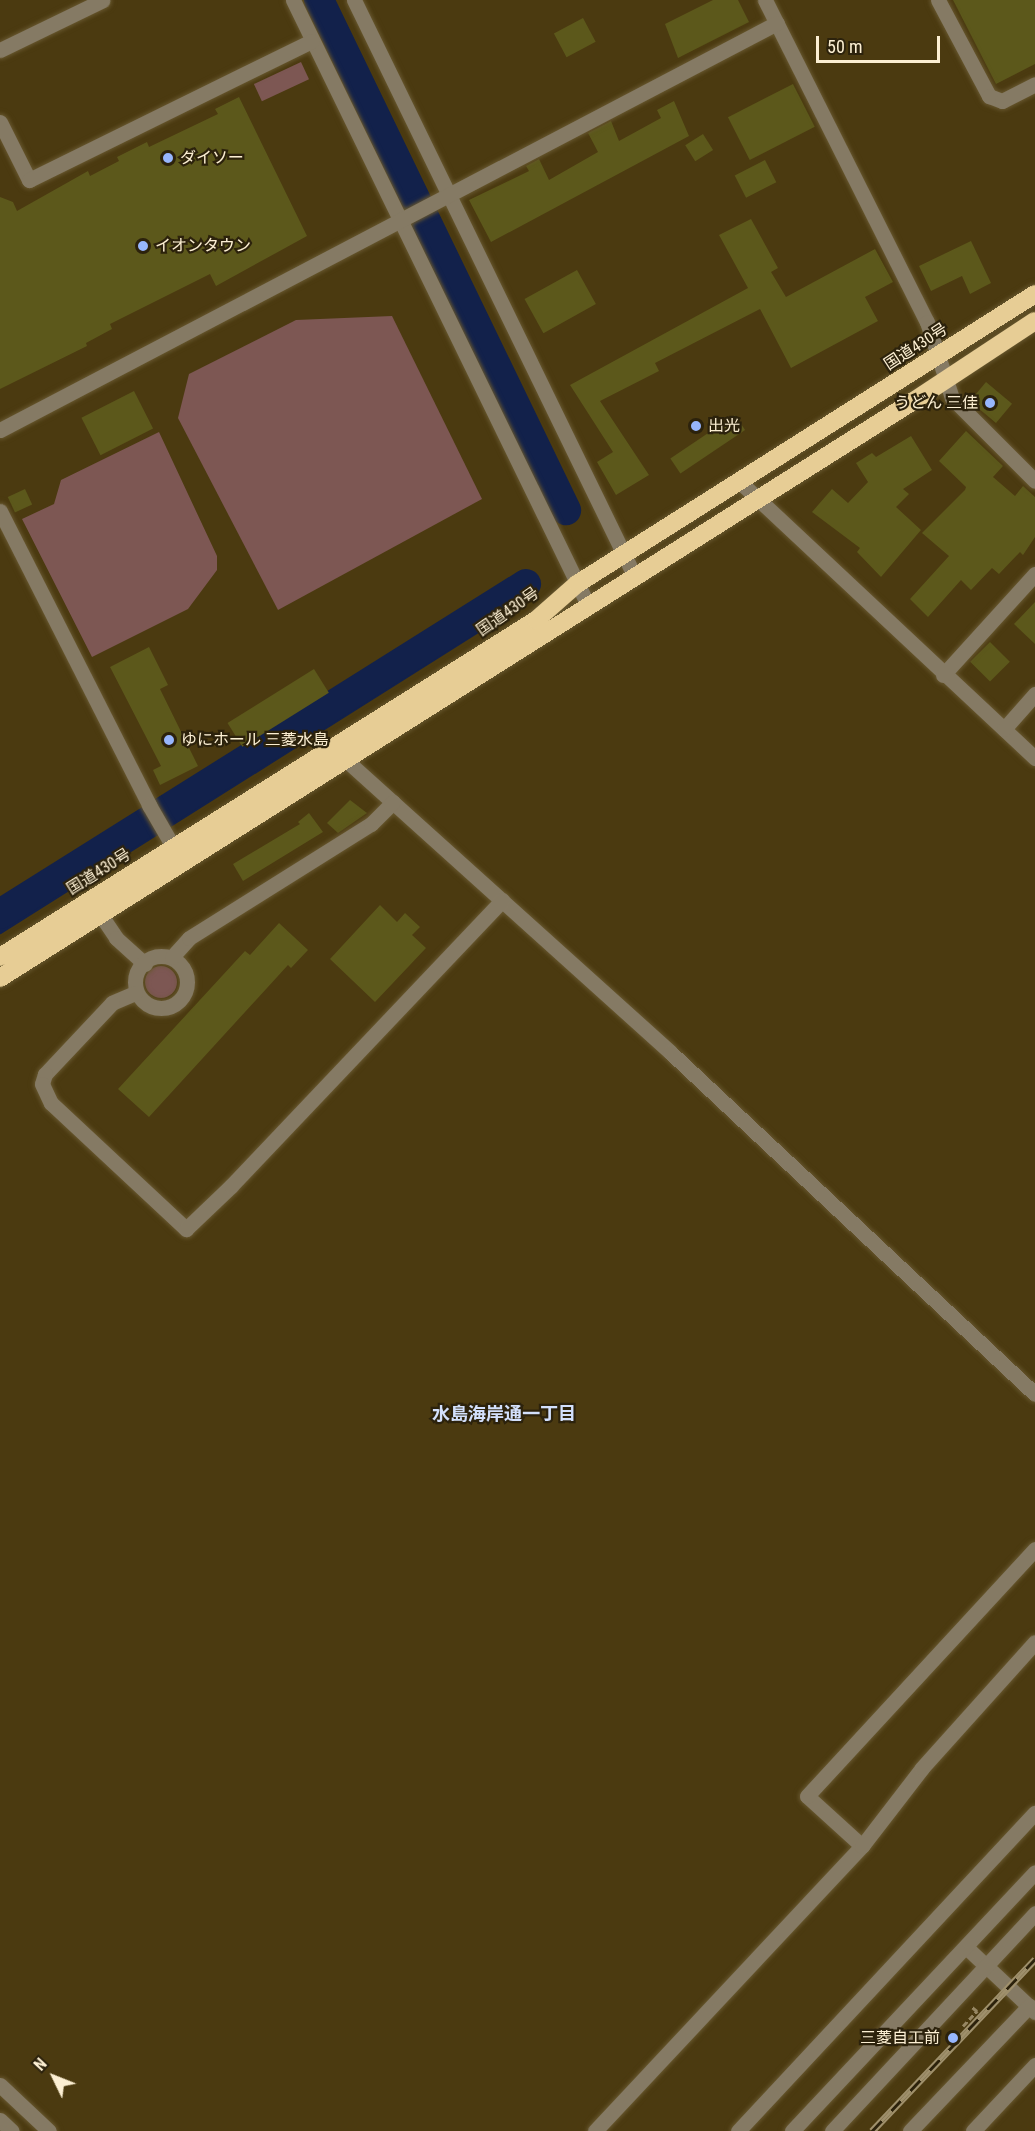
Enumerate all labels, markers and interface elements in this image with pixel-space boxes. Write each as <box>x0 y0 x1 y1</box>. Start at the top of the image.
scale bar <box>819 24 944 62</box>
text: 50 m <box>827 36 862 57</box>
place label: ダイソー <box>180 148 244 168</box>
marker: ダイソー <box>161 151 175 165</box>
place label: イオンタウン <box>155 236 251 256</box>
marker: イオンタウン <box>136 239 150 253</box>
street label: 国道430号 <box>881 319 951 375</box>
place label: うどん 三佳 <box>894 393 978 413</box>
marker: うどん 三佳 <box>983 396 997 410</box>
place label: 出光 <box>708 416 740 436</box>
marker: 出光 <box>689 419 703 433</box>
street label: 国道430号 <box>473 584 543 640</box>
place label: ゆにホール 三菱水島 <box>181 730 329 750</box>
marker: ゆにホール 三菱水島 <box>162 733 176 747</box>
street label: 国道430号 <box>64 845 134 899</box>
district label: 水島海岸通一丁目 <box>432 1403 576 1425</box>
place label: 三菱自工前 <box>860 2028 940 2048</box>
marker: 三菱自工前 <box>944 2029 962 2047</box>
north arrow <box>24 2047 84 2107</box>
text: N <box>30 2054 51 2074</box>

